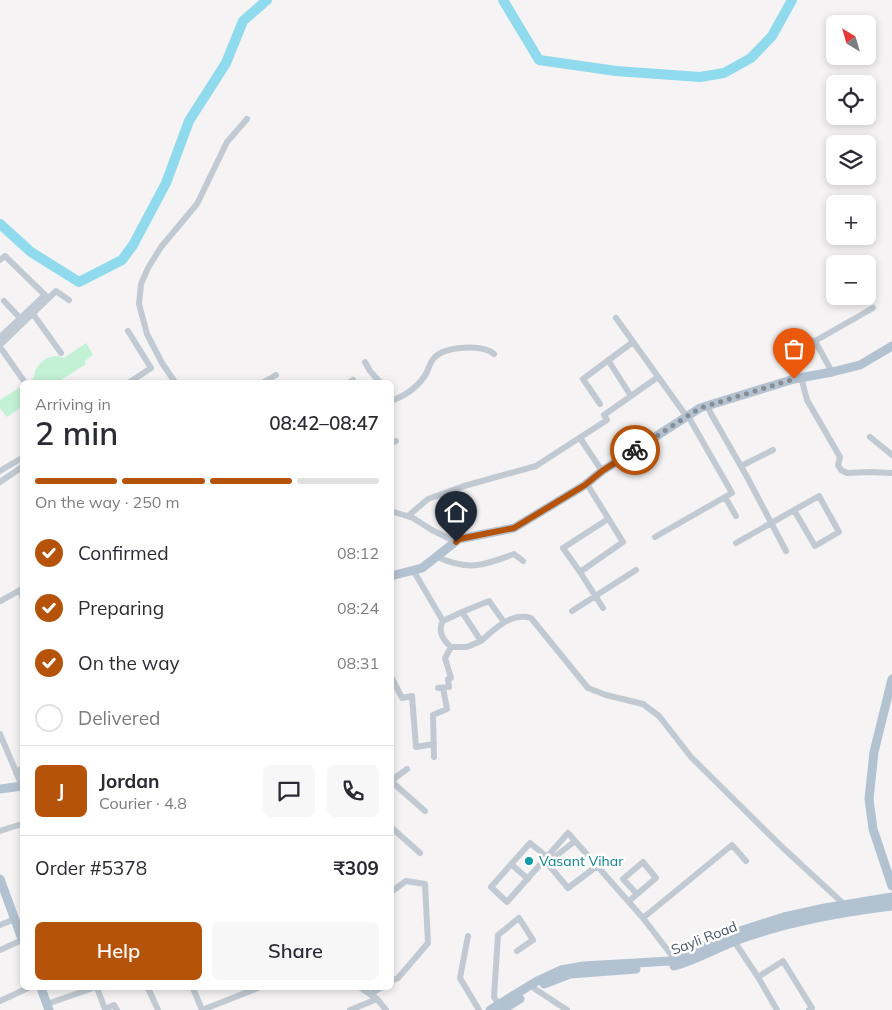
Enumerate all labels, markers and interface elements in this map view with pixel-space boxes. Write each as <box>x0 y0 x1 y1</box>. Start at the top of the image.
north arrow <box>826 15 876 65</box>
map controls <box>826 15 876 305</box>
button: locate <box>826 75 876 125</box>
button: layers <box>826 135 876 185</box>
button: + <box>826 195 876 245</box>
button: − <box>826 255 876 305</box>
pin <box>773 328 815 379</box>
icon: bag <box>780 335 808 363</box>
text: Arriving in <box>35 394 111 414</box>
text: 08:42–08:47 <box>269 411 379 435</box>
text: 2 min <box>35 413 118 453</box>
courier <box>610 425 660 475</box>
icon: bike <box>621 436 649 464</box>
pin <box>435 491 477 542</box>
text: On the way · 250 m <box>35 492 180 512</box>
icon: home <box>442 498 470 526</box>
icon: check <box>35 539 63 567</box>
text: Confirmed <box>78 541 169 565</box>
text: 08:12 <box>337 543 379 563</box>
icon: check <box>35 594 63 622</box>
text: Preparing <box>78 596 164 620</box>
text: 08:24 <box>337 598 379 618</box>
icon: check <box>35 649 63 677</box>
text: On the way <box>78 651 180 675</box>
text: 08:31 <box>337 653 379 673</box>
text: Delivered <box>78 706 160 730</box>
button: chat <box>263 765 315 817</box>
button: phone <box>327 765 379 817</box>
text: Jordan <box>99 769 159 793</box>
text: J <box>58 779 64 803</box>
text: Courier · 4.8 <box>99 793 187 813</box>
place label: Vasant Vihar <box>539 852 624 870</box>
marker: Vasant Vihar <box>523 855 535 867</box>
text: Order #5378 <box>35 856 147 880</box>
text: ₹309 <box>333 856 379 880</box>
street label: Sayli Road <box>669 917 739 959</box>
button: Help <box>35 922 202 980</box>
button: Share <box>212 922 379 980</box>

